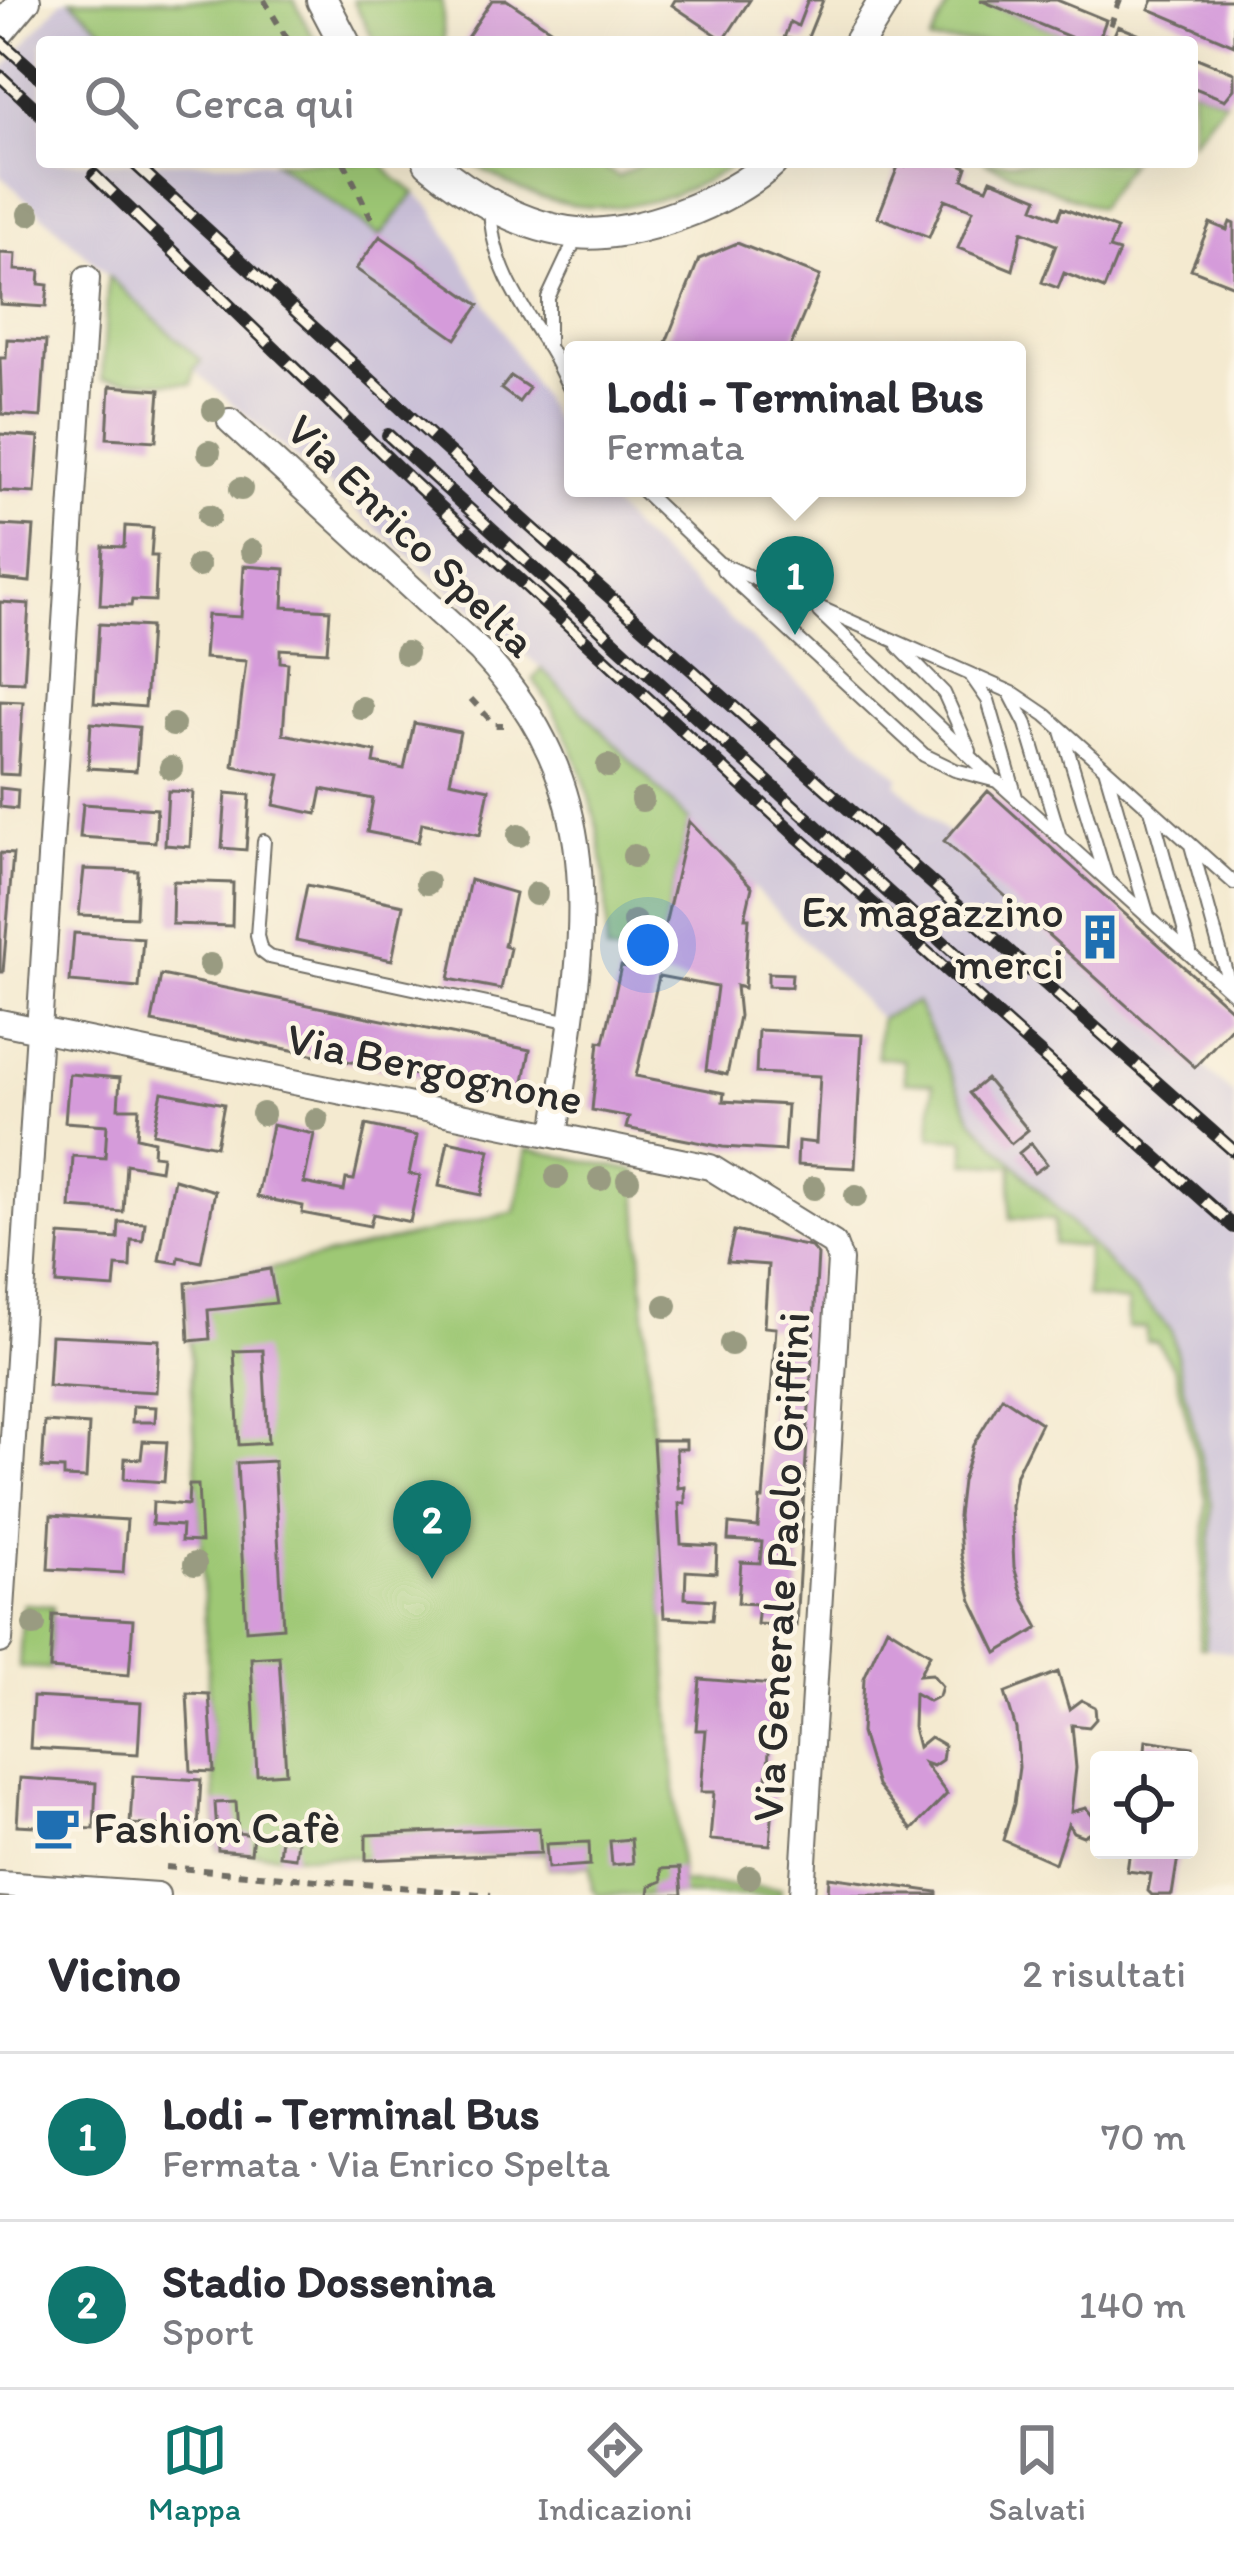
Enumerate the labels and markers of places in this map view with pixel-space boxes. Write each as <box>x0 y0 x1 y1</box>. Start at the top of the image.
pin: 1 <box>756 536 834 635</box>
place label: Ex magazzino merci <box>801 884 1064 990</box>
building icon: Ex magazzino merci <box>1075 912 1125 962</box>
pin: 2 <box>393 1480 471 1579</box>
place label: Fashion Cafè <box>93 1800 340 1854</box>
cafe icon: Fashion Cafè <box>32 1802 82 1852</box>

